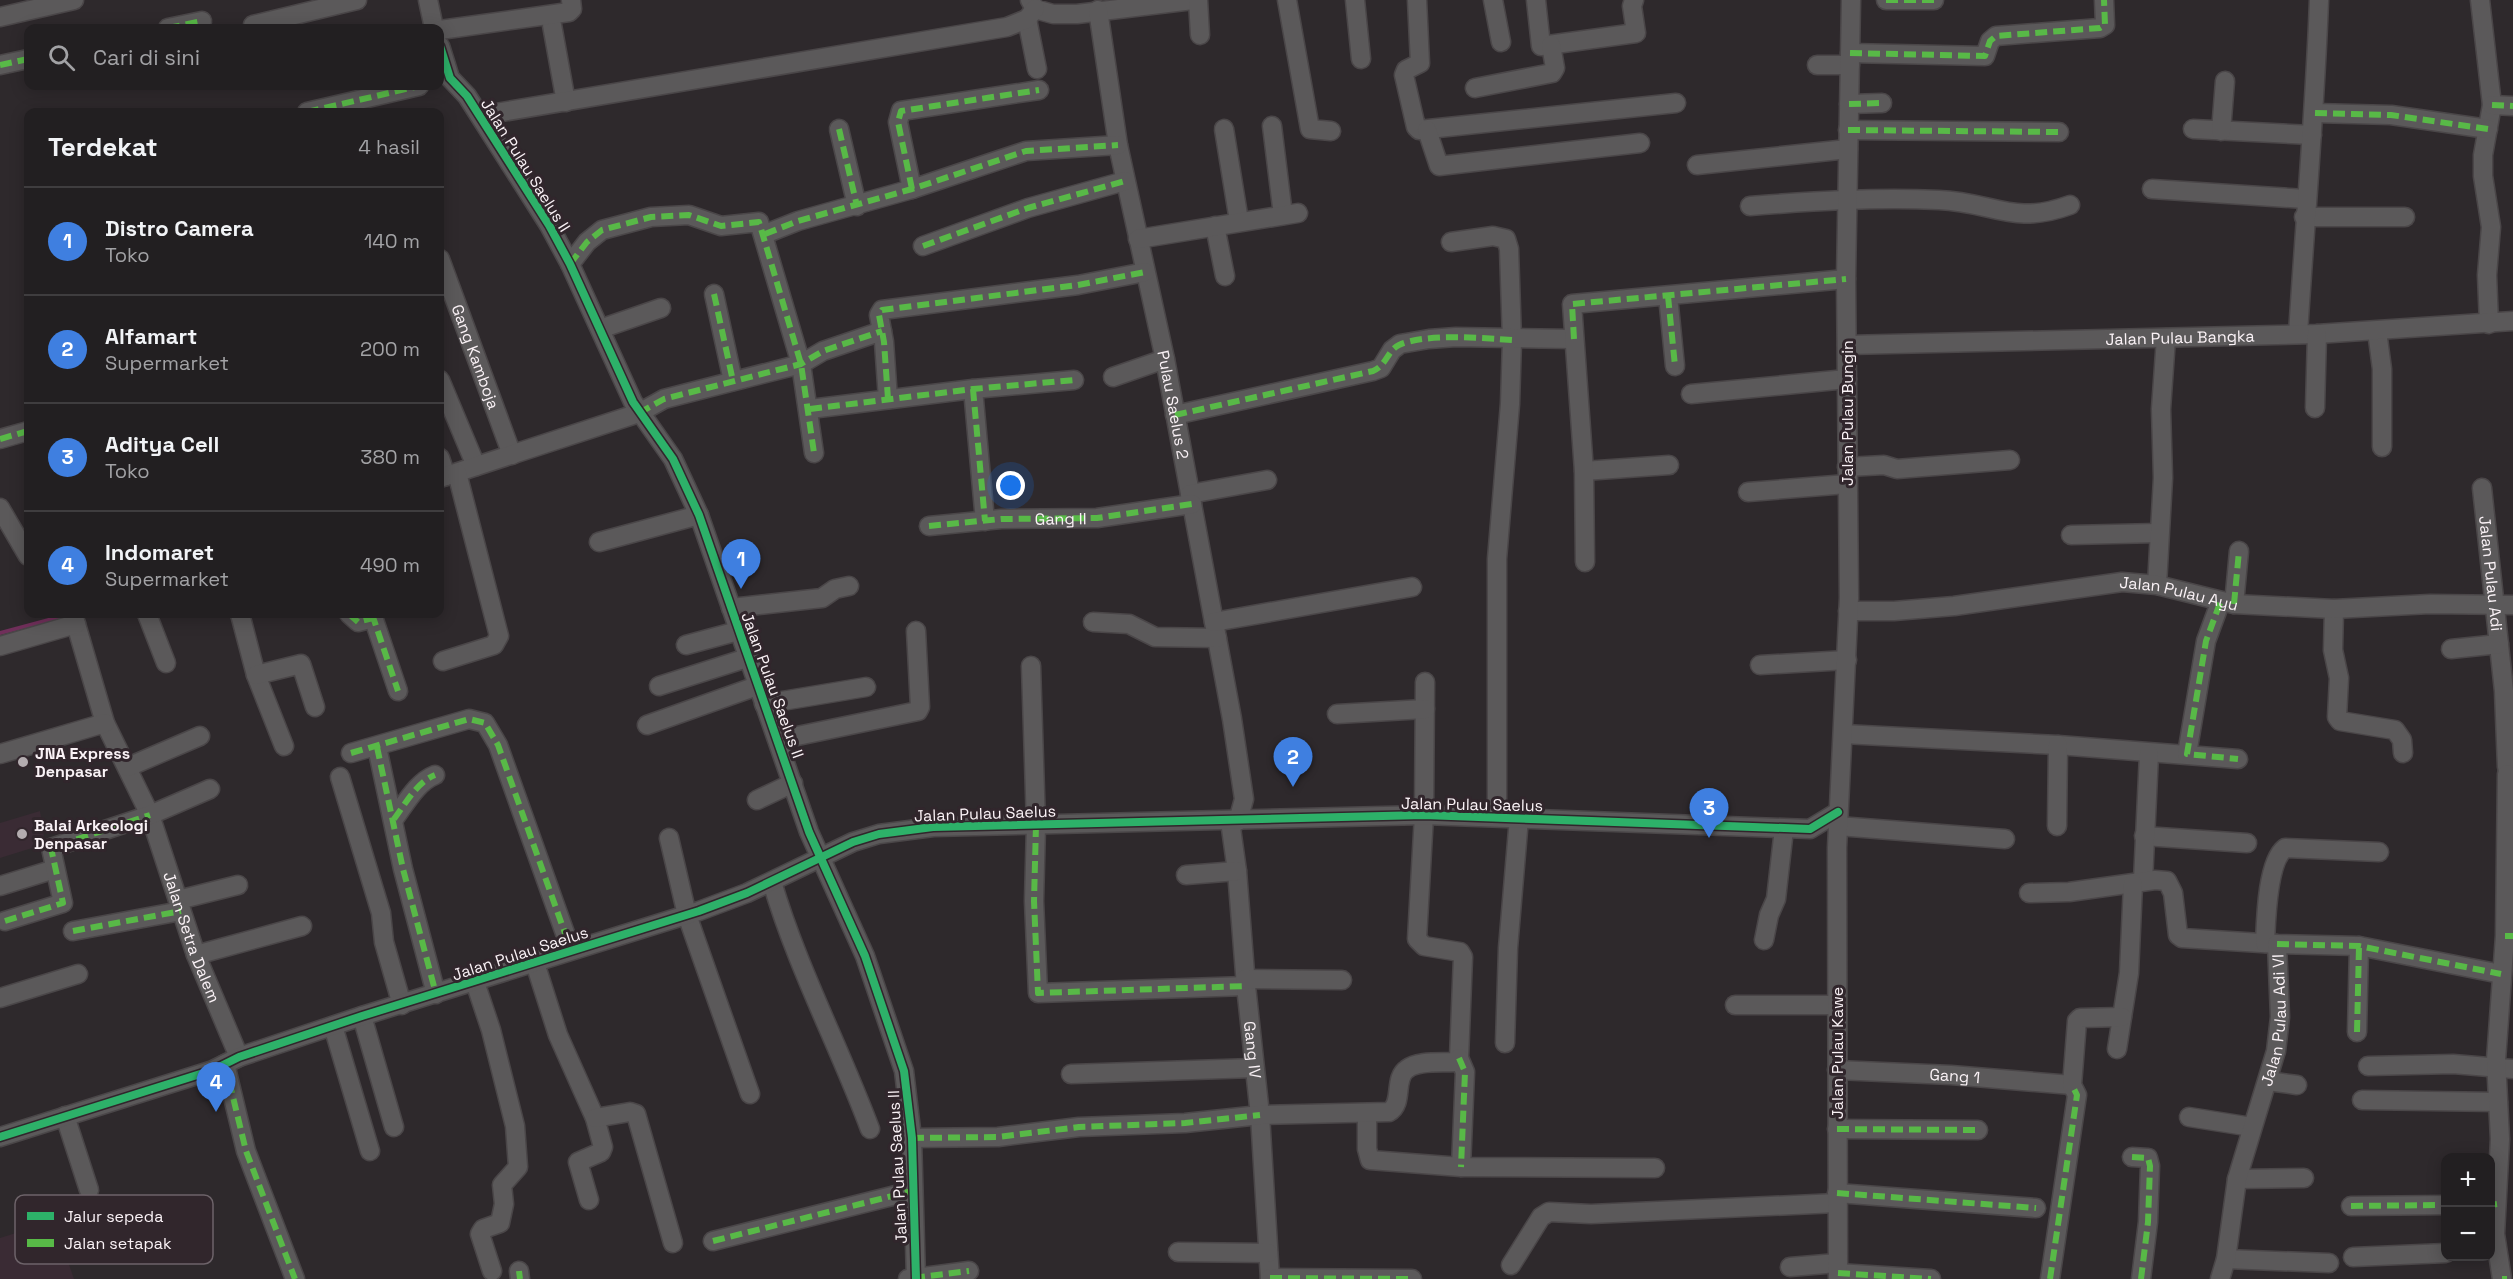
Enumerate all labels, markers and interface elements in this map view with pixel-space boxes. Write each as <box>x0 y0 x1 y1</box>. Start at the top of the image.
search box <box>24 24 444 90</box>
icon: search <box>45 41 78 74</box>
text: Cari di sini <box>93 43 200 71</box>
street label: Jalan Pulau Saelus II <box>476 94 575 236</box>
text: Terdekat <box>48 130 158 164</box>
text: 4 hasil <box>358 134 420 160</box>
text: Distro Camera <box>105 214 254 242</box>
text: 1 <box>63 228 72 254</box>
text: 140 m <box>364 228 420 254</box>
text: Toko <box>105 242 150 268</box>
street label: Gang Kamboja <box>447 302 504 412</box>
text: Alfamart <box>105 322 197 350</box>
street label: Jalan Pulau Bangka <box>2105 325 2255 350</box>
text: 2 <box>62 336 73 362</box>
text: 200 m <box>360 336 420 362</box>
street label: Jalan Pulau Bungin <box>1837 340 1858 486</box>
street label: Pulau Saelus 2 <box>1152 348 1193 461</box>
text: Supermarket <box>105 350 229 376</box>
text: Aditya Cell <box>105 430 219 458</box>
text: 3 <box>61 444 74 470</box>
text: 380 m <box>360 444 420 470</box>
text: Toko <box>105 458 150 484</box>
your location <box>996 471 1025 500</box>
street label: Gang II <box>1035 508 1087 530</box>
street label: Jalan Pulau Adi <box>2474 515 2507 632</box>
text: Indomaret <box>105 538 214 566</box>
pin: 1 <box>722 540 760 589</box>
text: 4 <box>61 552 74 578</box>
text: 490 m <box>360 552 420 578</box>
text: Supermarket <box>105 566 229 592</box>
street label: Jalan Pulau Ayu <box>2119 572 2240 616</box>
street label: Jalan Pulau Saelus II <box>736 609 809 761</box>
pin: 2 <box>1274 738 1312 787</box>
place label: JNA Express Denpasar <box>35 743 130 782</box>
marker: JNA Express Denpasar <box>16 755 30 769</box>
pin: 3 <box>1690 788 1728 838</box>
street label: Jalan Pulau Saelus <box>1401 793 1543 816</box>
street label: Jalan Pulau Saelus <box>914 801 1056 826</box>
place label: Balai Arkeologi Denpasar <box>34 815 148 854</box>
marker: Balai Arkeologi Denpasar <box>15 827 29 841</box>
street label: Jalan Setra Dalem <box>158 869 225 1006</box>
street label: Jalan Pulau Saelus <box>449 922 591 985</box>
street label: Jalan Pulau Adi VI <box>2256 954 2291 1089</box>
street label: Jalan Pulau Kawe <box>1827 987 1848 1119</box>
street label: Gang IV <box>1239 1020 1266 1080</box>
pin: 4 <box>196 1062 236 1112</box>
street label: Gang 1 <box>1929 1064 1981 1088</box>
street label: Jalan Pulau Saelus II <box>883 1090 912 1244</box>
map controls <box>2441 1153 2495 1261</box>
button: + <box>2441 1153 2495 1207</box>
legend <box>15 1195 213 1264</box>
text: Jalur sepeda <box>64 1206 163 1227</box>
button: − <box>2441 1207 2495 1261</box>
text: Jalan setapak <box>64 1233 172 1254</box>

